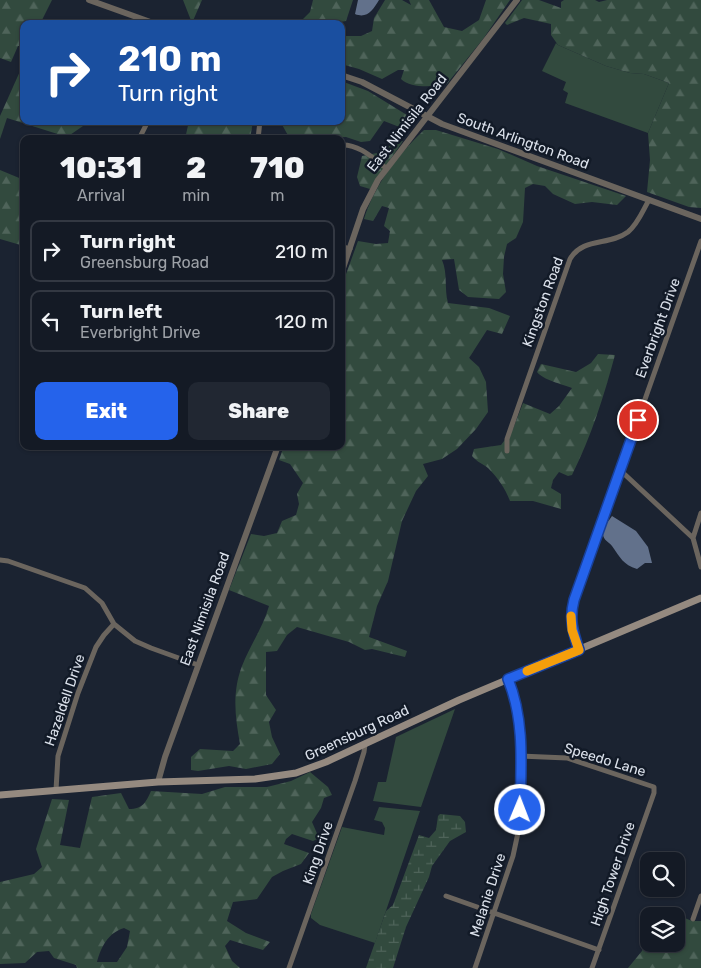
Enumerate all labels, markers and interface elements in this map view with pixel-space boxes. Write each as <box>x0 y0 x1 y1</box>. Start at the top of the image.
text: 210 m <box>118 38 221 80</box>
icon: right <box>35 40 100 105</box>
street label: East Nimisila Road <box>364 71 450 175</box>
text: Turn right <box>118 80 218 107</box>
street label: South Arlington Road <box>455 109 591 173</box>
text: 10:31 <box>60 150 142 186</box>
text: 2 <box>186 150 206 186</box>
text: 710 <box>250 150 305 186</box>
text: Arrival <box>77 186 125 205</box>
text: min <box>182 186 210 205</box>
text: m <box>270 186 285 205</box>
text: Turn right <box>80 230 175 253</box>
icon: right <box>37 237 65 265</box>
text: 210 m <box>275 240 328 263</box>
text: Greensburg Road <box>80 253 209 272</box>
street label: Kingston Road <box>519 255 567 349</box>
street label: Everbright Drive <box>632 275 684 380</box>
text: Turn left <box>80 300 162 323</box>
icon: left <box>37 307 65 335</box>
text: 120 m <box>275 310 328 333</box>
text: Everbright Drive <box>80 323 200 342</box>
button: Exit <box>35 382 178 440</box>
button: Share <box>188 382 330 440</box>
pin <box>617 399 659 441</box>
icon: arrive <box>624 406 652 434</box>
street label: East Nimisila Road <box>177 550 233 668</box>
street label: Hazeldell Drive <box>41 652 89 748</box>
street label: Greensburg Road <box>302 701 412 765</box>
street label: Speedo Lane <box>562 740 648 781</box>
position arrow <box>493 783 545 835</box>
street label: King Drive <box>299 819 337 887</box>
street label: High Tower Drive <box>587 820 639 928</box>
street label: Melanie Drive <box>466 851 510 939</box>
map controls <box>640 852 685 952</box>
button: search <box>640 852 685 897</box>
button: layers <box>640 907 685 952</box>

